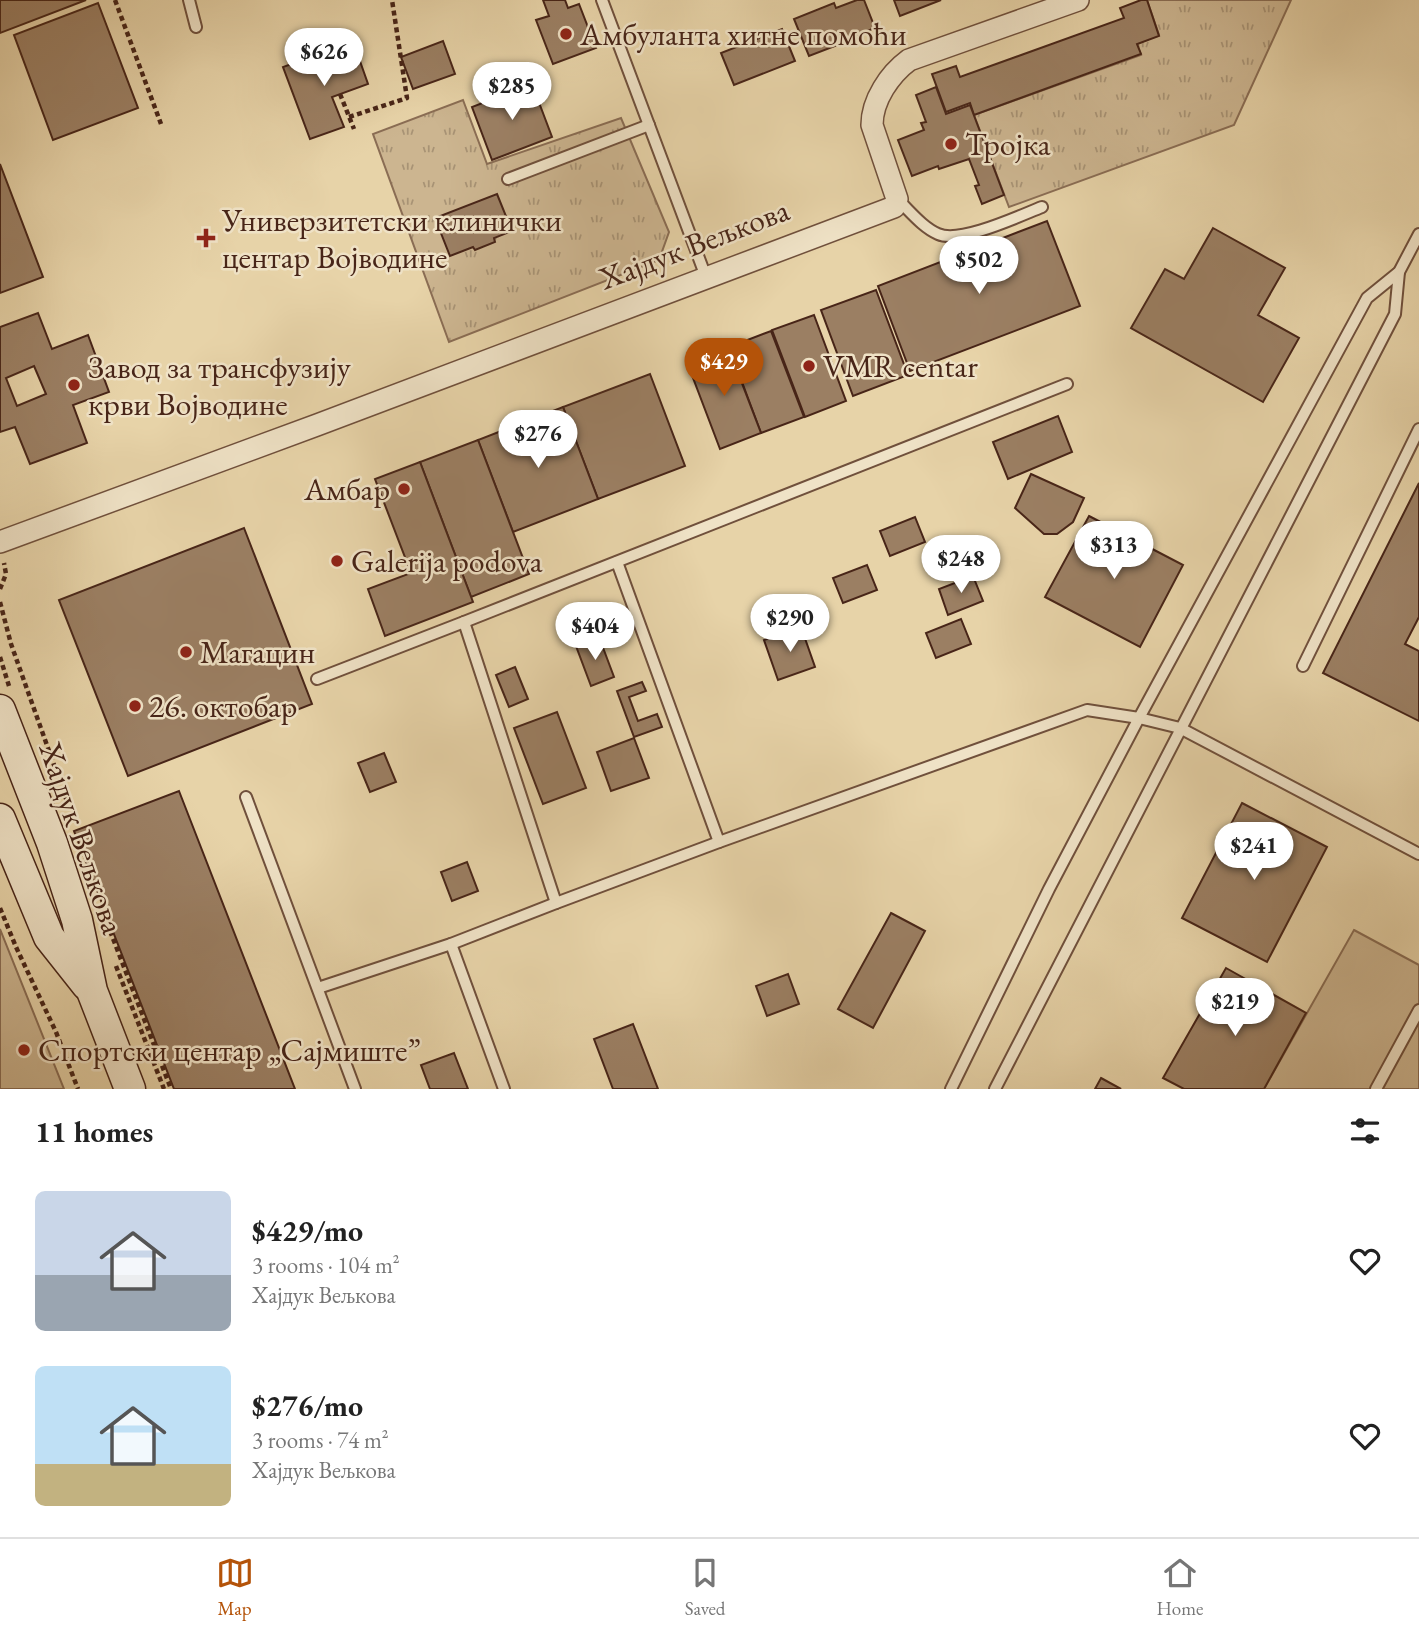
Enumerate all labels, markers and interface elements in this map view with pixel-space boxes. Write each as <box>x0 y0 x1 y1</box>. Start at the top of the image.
place label: Амбуланта хитне помоћи <box>579 13 907 55</box>
marker: Амбуланта хитне помоћи <box>558 26 574 42</box>
pin: $626 <box>283 28 365 88</box>
text: $626 <box>300 36 348 66</box>
pin: $285 <box>471 62 553 122</box>
text: $285 <box>488 70 536 100</box>
place label: Тројка <box>965 123 1051 165</box>
marker: Тројка <box>943 136 959 152</box>
street label: Хајдук Вељкова <box>592 188 795 300</box>
place label: Универзитетски клинички центар Војводине <box>221 199 562 278</box>
marker: Универзитетски клинички центар Војводине <box>196 228 216 248</box>
pin: $502 <box>938 236 1020 296</box>
text: $502 <box>955 244 1003 274</box>
pin: $429 <box>683 338 765 398</box>
place label: VMR centar <box>823 345 978 387</box>
place label: Завод за трансфузију крви Војводине <box>88 346 352 425</box>
text: $429 <box>700 346 748 376</box>
marker: VMR centar <box>801 358 817 374</box>
marker: Завод за трансфузију крви Војводине <box>66 377 82 393</box>
pin: $276 <box>497 410 579 470</box>
text: $276 <box>514 418 562 448</box>
place label: Амбар <box>303 468 390 510</box>
marker: Амбар <box>396 481 412 497</box>
pin: $313 <box>1073 522 1155 581</box>
text: $313 <box>1090 529 1138 559</box>
pin: $248 <box>920 536 1002 595</box>
place label: Galerija podova <box>351 540 543 582</box>
text: $248 <box>937 543 985 573</box>
marker: Galerija podova <box>329 553 345 569</box>
pin: $290 <box>749 594 831 654</box>
pin: $404 <box>554 602 636 662</box>
text: $290 <box>766 602 814 632</box>
text: $404 <box>571 610 619 640</box>
place label: Магацин <box>200 631 315 673</box>
marker: Магацин <box>178 644 194 660</box>
place label: 26. октобар <box>149 685 297 727</box>
marker: 26. октобар <box>127 698 143 714</box>
street label: Хајдук Вељкова <box>29 736 134 940</box>
pin: $241 <box>1213 822 1295 882</box>
text: $241 <box>1230 830 1278 860</box>
pin: $219 <box>1194 978 1276 1038</box>
text: $219 <box>1211 986 1259 1016</box>
place label: Спортски центар „Сајмиште” <box>38 1029 421 1071</box>
marker: Спортски центар „Сајмиште” <box>16 1042 32 1058</box>
text: 11 homes <box>35 1112 153 1151</box>
icon: filters <box>1346 1112 1384 1150</box>
text: $429/mo <box>252 1211 363 1250</box>
icon: home <box>91 1219 175 1303</box>
icon: heart <box>1346 1242 1384 1280</box>
text: 3 rooms · 104 m² <box>252 1250 400 1280</box>
text: Хајдук Вељкова <box>252 1280 396 1310</box>
text: $276/mo <box>252 1386 363 1425</box>
icon: home <box>91 1394 175 1478</box>
icon: heart <box>1346 1417 1384 1455</box>
text: 3 rooms · 74 m² <box>252 1425 389 1455</box>
text: Хајдук Вељкова <box>252 1455 396 1485</box>
tab: Map <box>216 1554 254 1621</box>
tab: Saved <box>685 1554 725 1621</box>
tab: Home <box>1156 1554 1203 1621</box>

